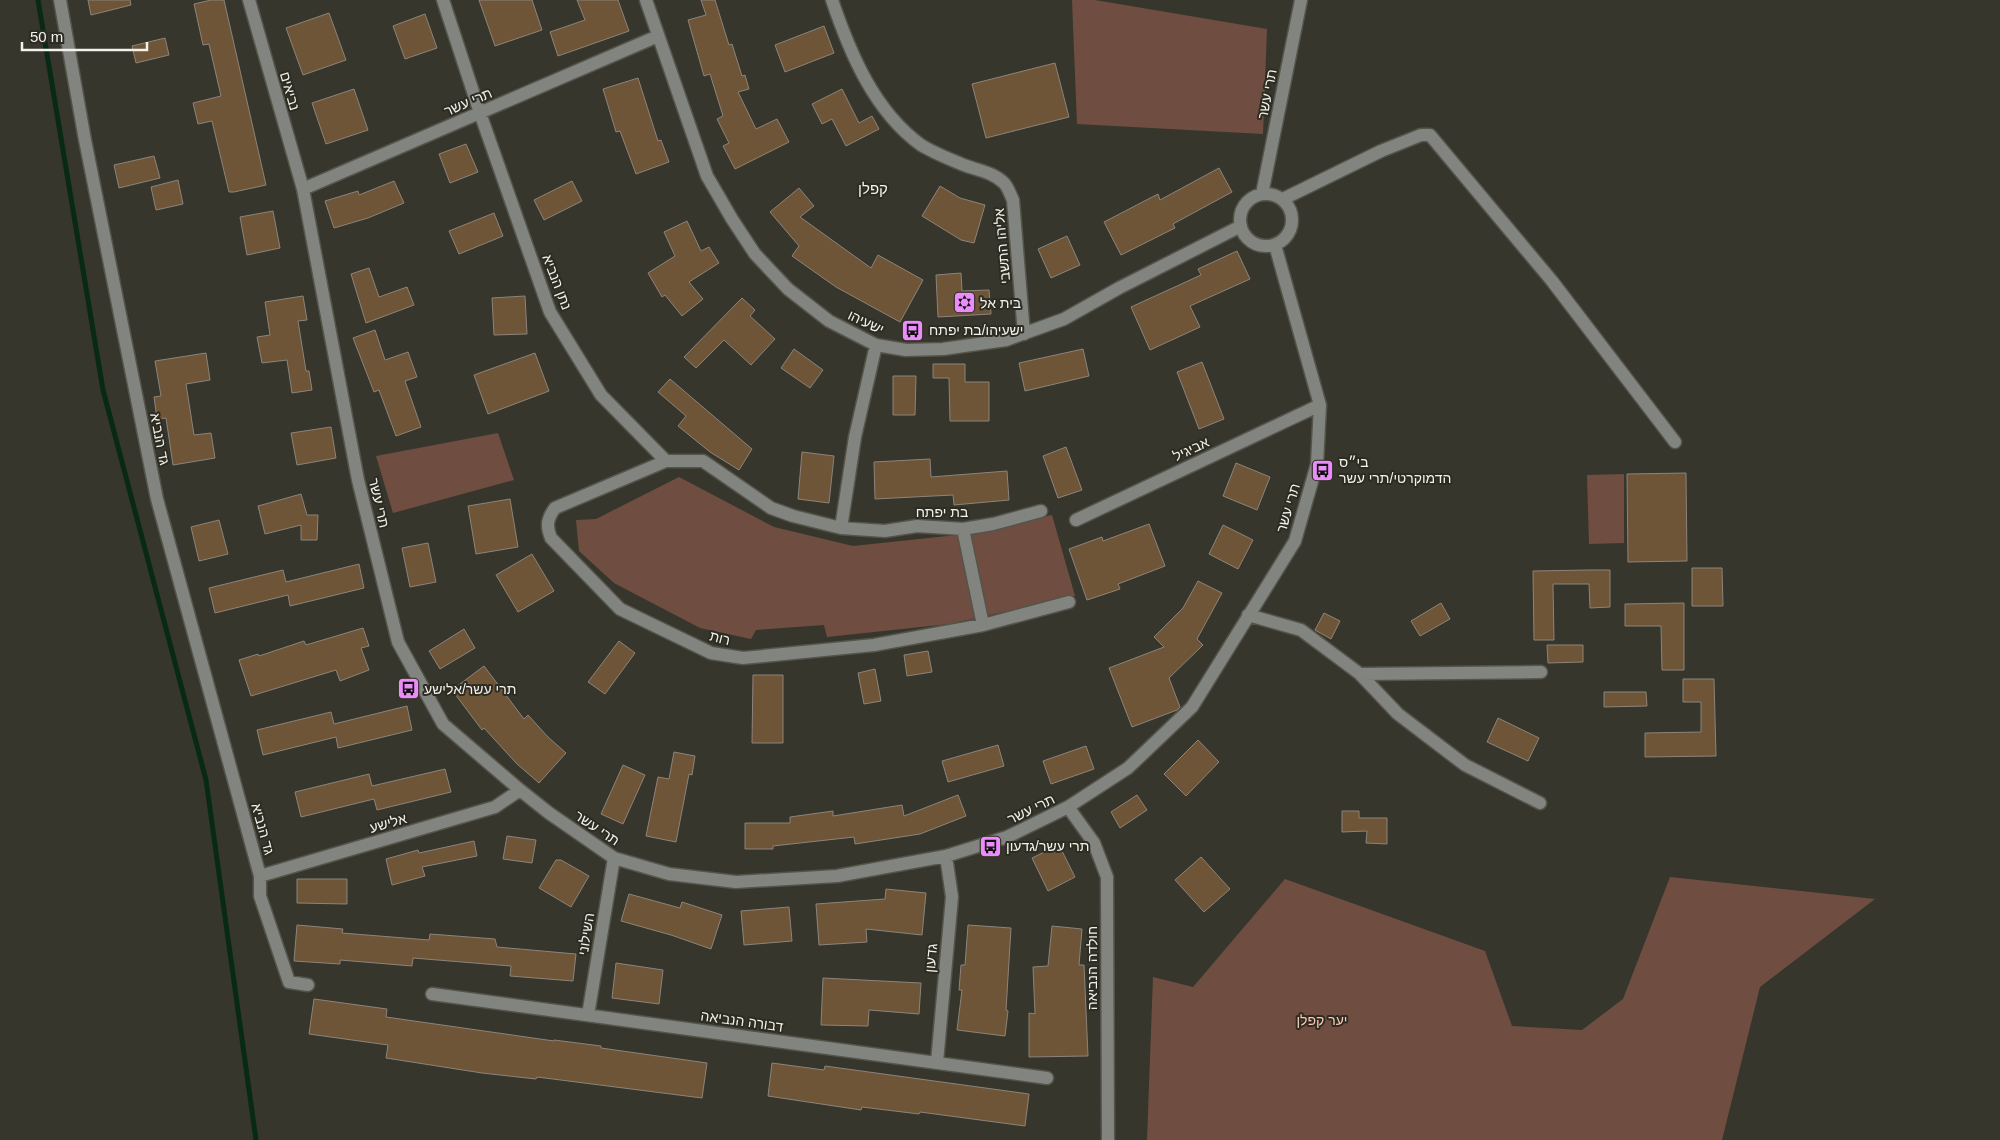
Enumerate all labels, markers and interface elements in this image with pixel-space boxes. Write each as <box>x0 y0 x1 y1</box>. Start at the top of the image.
scale bar <box>22 20 148 52</box>
text: 50 m <box>30 28 63 45</box>
street label: תרי עשר <box>1254 68 1280 120</box>
street label: נביאים <box>277 70 303 112</box>
street label: תרי עשר <box>442 85 494 119</box>
district label: קפלן <box>858 180 888 197</box>
street label: אליהו התשבי <box>991 207 1013 285</box>
street label: נתן הנביא <box>539 252 575 312</box>
synagogue icon: בית אל <box>952 291 976 315</box>
place label: בית אל <box>980 295 1021 311</box>
street label: ישעיהו <box>845 307 887 337</box>
bus stop icon: ישעיהו/בת יפתח <box>901 318 925 342</box>
place label: ישעיהו/בת יפתח <box>929 322 1023 338</box>
street label: גד הנביא <box>147 412 173 466</box>
street label: אביגיל <box>1171 434 1212 464</box>
place label: בי״ס הדמוקרטי/תרי עשר <box>1339 454 1451 486</box>
bus stop icon: בי״ס הדמוקרטי/תרי עשר <box>1311 458 1335 482</box>
street label: תרי עשר <box>366 477 392 529</box>
street label: תרי עשר <box>1273 481 1303 535</box>
street label: בת יפתח <box>916 504 968 520</box>
street label: רות <box>708 628 732 648</box>
bus stop icon: תרי עשר/אלישע <box>396 677 420 701</box>
place label: תרי עשר/אלישע <box>424 681 516 697</box>
street label: תרי עשר <box>1005 791 1057 827</box>
street label: גד הנביא <box>248 801 278 857</box>
street label: תרי עשר <box>572 807 622 849</box>
street label: אלישע <box>368 810 409 836</box>
bus stop icon: תרי עשר/גדעון <box>978 834 1002 858</box>
place label: תרי עשר/גדעון <box>1006 838 1090 854</box>
street label: השילוני <box>575 912 597 956</box>
street label: חולדה הנביאה <box>1084 926 1100 1010</box>
street label: גדעון <box>922 943 940 973</box>
street label: דבורה הנביאה <box>700 1007 785 1035</box>
park label: יער קפלן <box>1296 1012 1348 1028</box>

